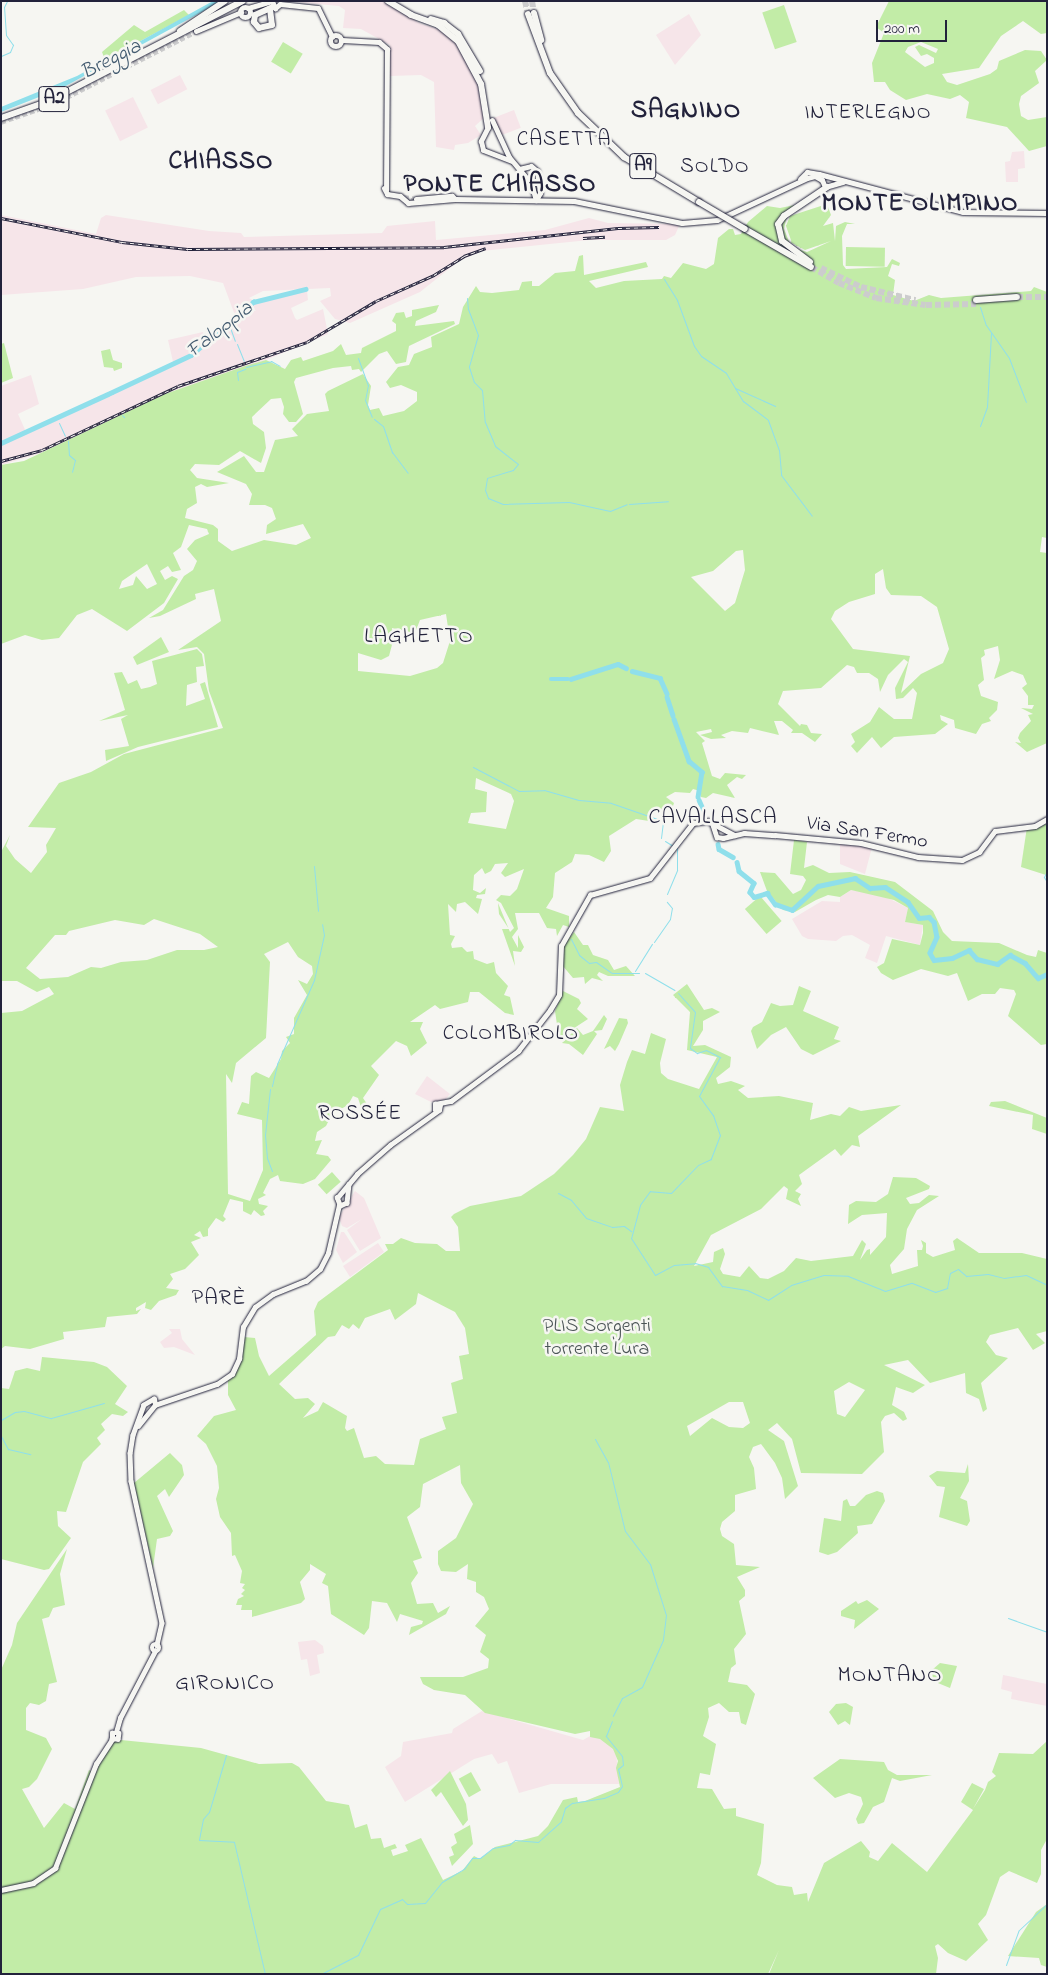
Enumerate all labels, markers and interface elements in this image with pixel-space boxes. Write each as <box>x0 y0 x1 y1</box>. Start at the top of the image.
scale bar <box>878 10 949 42</box>
text: 200 m <box>884 18 920 40</box>
water label: Breggia <box>77 34 145 86</box>
road number: A2 <box>38 82 70 116</box>
district label: SAGNINO <box>630 96 742 126</box>
district label: INTERLEGNO <box>803 100 933 126</box>
district label: CASETTA <box>516 127 612 153</box>
district label: CHIASSO <box>168 147 274 177</box>
road number: A9 <box>629 150 657 182</box>
district label: SOLDO <box>680 154 750 180</box>
district label: PONTE CHIASSO <box>402 170 598 200</box>
district label: MONTE OLIMPINO <box>820 189 1020 219</box>
water label: Faloppia <box>182 296 258 364</box>
district label: LAGHETTO <box>363 625 475 651</box>
district label: CAVALLASCA <box>647 806 779 832</box>
street label: Via San Fermo <box>805 812 929 854</box>
district label: COLOMBIROLO <box>441 1021 581 1047</box>
district label: ROSSÉE <box>317 1101 403 1127</box>
district label: PARÈ <box>191 1287 247 1313</box>
park label: PLIS Sorgenti torrente Lura <box>543 1315 651 1362</box>
district label: MONTANO <box>837 1664 943 1690</box>
district label: GIRONICO <box>174 1672 276 1698</box>

